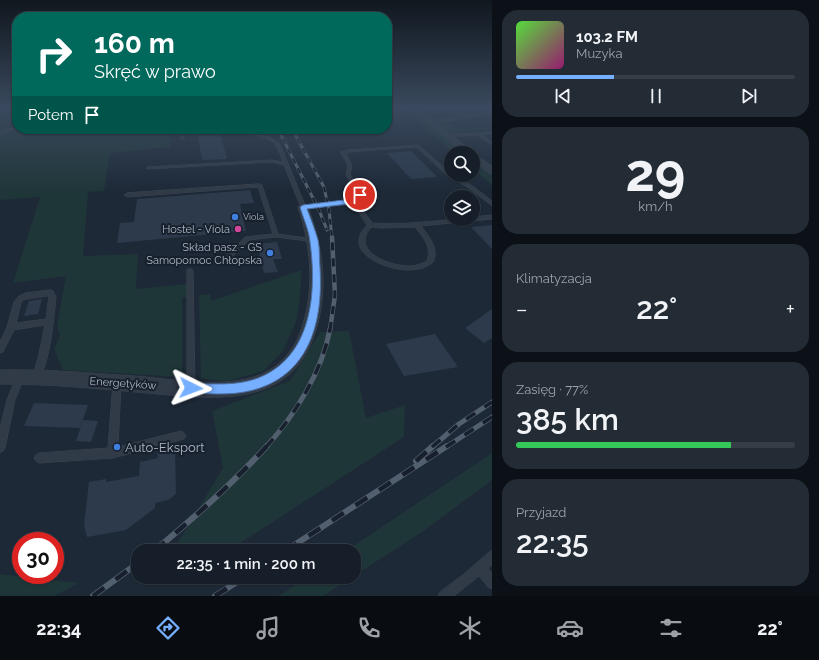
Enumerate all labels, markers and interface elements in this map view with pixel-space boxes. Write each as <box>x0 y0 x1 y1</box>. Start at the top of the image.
text: 160 m <box>94 27 175 60</box>
icon: right <box>28 28 80 80</box>
text: 103.2 FM <box>576 28 638 46</box>
text: Muzyka <box>576 46 623 61</box>
text: Skręć w prawo <box>94 61 216 82</box>
icon: previous <box>552 85 574 107</box>
icon: pause <box>645 85 667 107</box>
icon: next <box>738 85 760 107</box>
icon: arrive <box>81 104 103 126</box>
text: Potem <box>28 106 73 124</box>
text: 29 <box>626 142 685 203</box>
map controls <box>444 146 480 226</box>
button: search <box>444 146 480 182</box>
pin <box>343 178 377 212</box>
icon: arrive <box>349 184 371 206</box>
button: layers <box>444 190 480 226</box>
text: km/h <box>638 199 673 214</box>
marker: Viola <box>230 212 240 222</box>
place label: Viola <box>243 212 264 222</box>
place label: Hostel - Viola <box>162 223 230 236</box>
marker: Hostel - Viola <box>233 224 243 234</box>
place label: Skład pasz - GS Samopomoc Chłopska <box>146 241 262 267</box>
marker: Skład pasz - GS Samopomoc Chłopska <box>265 248 275 258</box>
text: Klimatyzacja <box>516 271 592 286</box>
text: 22° <box>636 291 677 326</box>
text: − <box>516 296 528 322</box>
text: + <box>786 296 795 322</box>
position arrow <box>170 367 212 409</box>
street label: Energetyków <box>89 375 157 392</box>
text: Zasięg · 77% <box>516 382 588 397</box>
text: 385 km <box>516 402 619 437</box>
place label: Auto-Eksport <box>125 440 205 455</box>
marker: Auto-Eksport <box>112 442 122 452</box>
text: Przyjazd <box>516 505 566 520</box>
text: 22:35 <box>516 525 589 560</box>
speed limit sign: 30 <box>12 532 64 584</box>
text: 22:35 · 1 min · 200 m <box>176 555 316 573</box>
icon: directions <box>154 614 182 642</box>
icon: music <box>254 614 282 642</box>
icon: phone <box>355 614 383 642</box>
icon: climate <box>456 614 484 642</box>
icon: car <box>556 614 584 642</box>
icon: filters <box>657 614 685 642</box>
text: 22:34 <box>36 618 81 639</box>
text: 22° <box>757 618 783 639</box>

